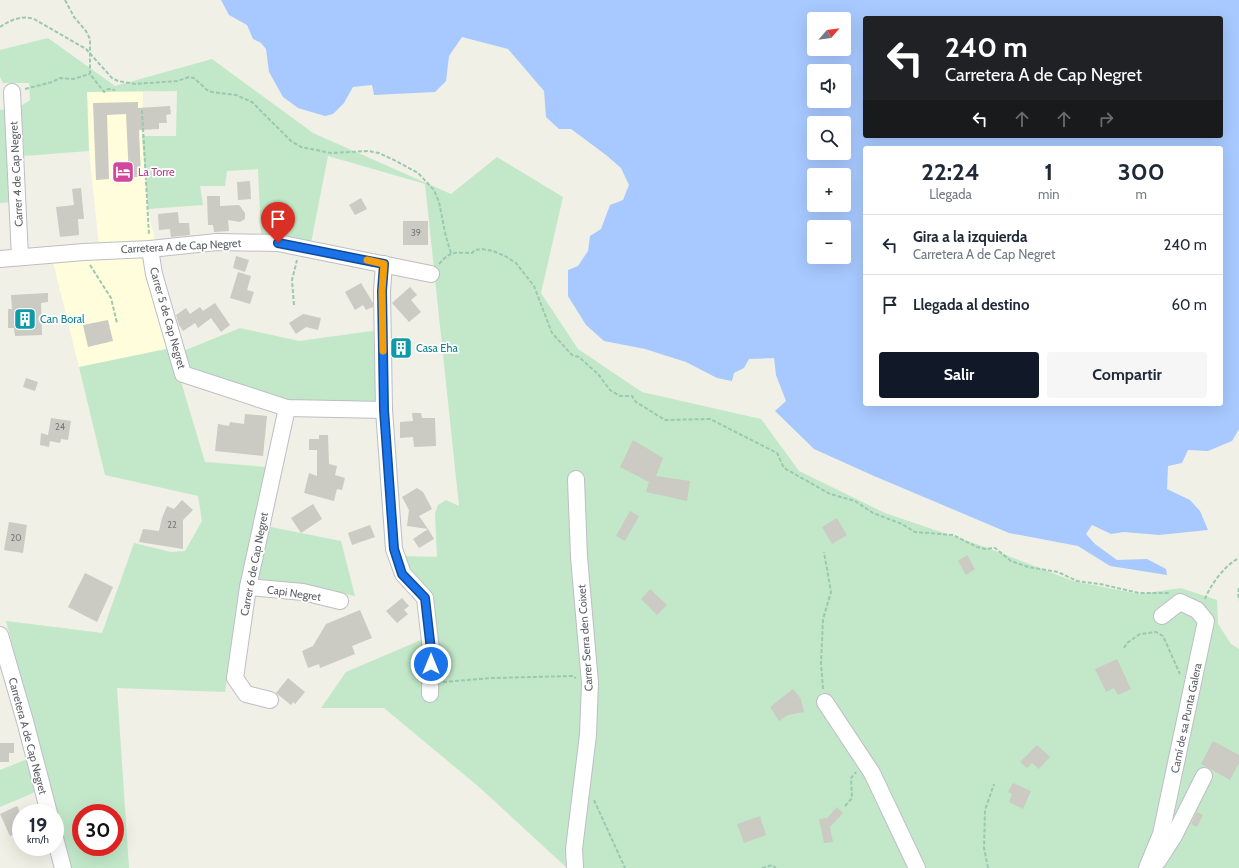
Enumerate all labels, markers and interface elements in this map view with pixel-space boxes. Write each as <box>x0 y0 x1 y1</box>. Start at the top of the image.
north arrow <box>807 12 851 56</box>
map controls <box>807 12 851 264</box>
text: 240 m <box>945 30 1028 64</box>
icon: left <box>879 32 931 84</box>
button: sound <box>807 64 851 108</box>
text: Carretera A de Cap Negret <box>945 64 1142 86</box>
icon: left <box>969 108 991 130</box>
icon: ahead <box>1011 108 1033 130</box>
icon: ahead <box>1053 108 1075 130</box>
icon: right <box>1095 108 1117 130</box>
button: search <box>807 116 851 160</box>
street label: Carrer 4 de Cap Negret <box>6 121 26 227</box>
text: 22:24 <box>921 157 980 186</box>
text: 1 <box>1044 157 1053 186</box>
text: 300 <box>1118 157 1165 186</box>
hotel icon: La Torre <box>110 159 136 185</box>
place label: La Torre <box>138 165 175 179</box>
button: + <box>807 168 851 212</box>
text: Llegada <box>929 186 972 202</box>
text: min <box>1038 186 1059 202</box>
text: m <box>1136 186 1147 202</box>
pin <box>261 202 295 243</box>
icon: arrive <box>267 208 289 230</box>
button: − <box>807 220 851 264</box>
house number: 39 <box>411 227 421 238</box>
text: Gira a la izquierda <box>913 228 1027 246</box>
icon: left <box>879 234 901 256</box>
street label: Carretera A de Cap Negret <box>120 236 242 256</box>
text: 240 m <box>1163 236 1207 254</box>
text: Carretera A de Cap Negret <box>913 246 1055 262</box>
street label: Carrer 5 de Cap Negret <box>147 266 189 371</box>
icon: arrive <box>879 294 901 316</box>
text: Llegada al destino <box>913 296 1029 314</box>
text: 60 m <box>1171 296 1207 314</box>
building icon: Can Boral <box>12 306 38 332</box>
place label: Can Boral <box>40 312 85 326</box>
building icon: Casa Eha <box>388 335 414 361</box>
place label: Casa Eha <box>416 341 458 355</box>
button: Salir <box>879 352 1039 398</box>
button: Compartir <box>1047 352 1207 398</box>
house number: 24 <box>55 421 65 432</box>
street label: Carrer 6 de Cap Negret <box>237 511 271 617</box>
house number: 22 <box>167 519 177 530</box>
house number: 20 <box>11 532 22 543</box>
street label: Capi Negret <box>266 582 322 604</box>
street label: Carrer Serra den Coixet <box>574 584 596 692</box>
position arrow <box>410 643 452 685</box>
street label: Camí de sa Punta Galera <box>1168 661 1205 774</box>
street label: Carretera A de Cap Negret <box>6 676 50 796</box>
speed limit sign: 30 <box>72 804 124 856</box>
text: 19 <box>29 813 47 837</box>
text: km/h <box>27 833 49 846</box>

